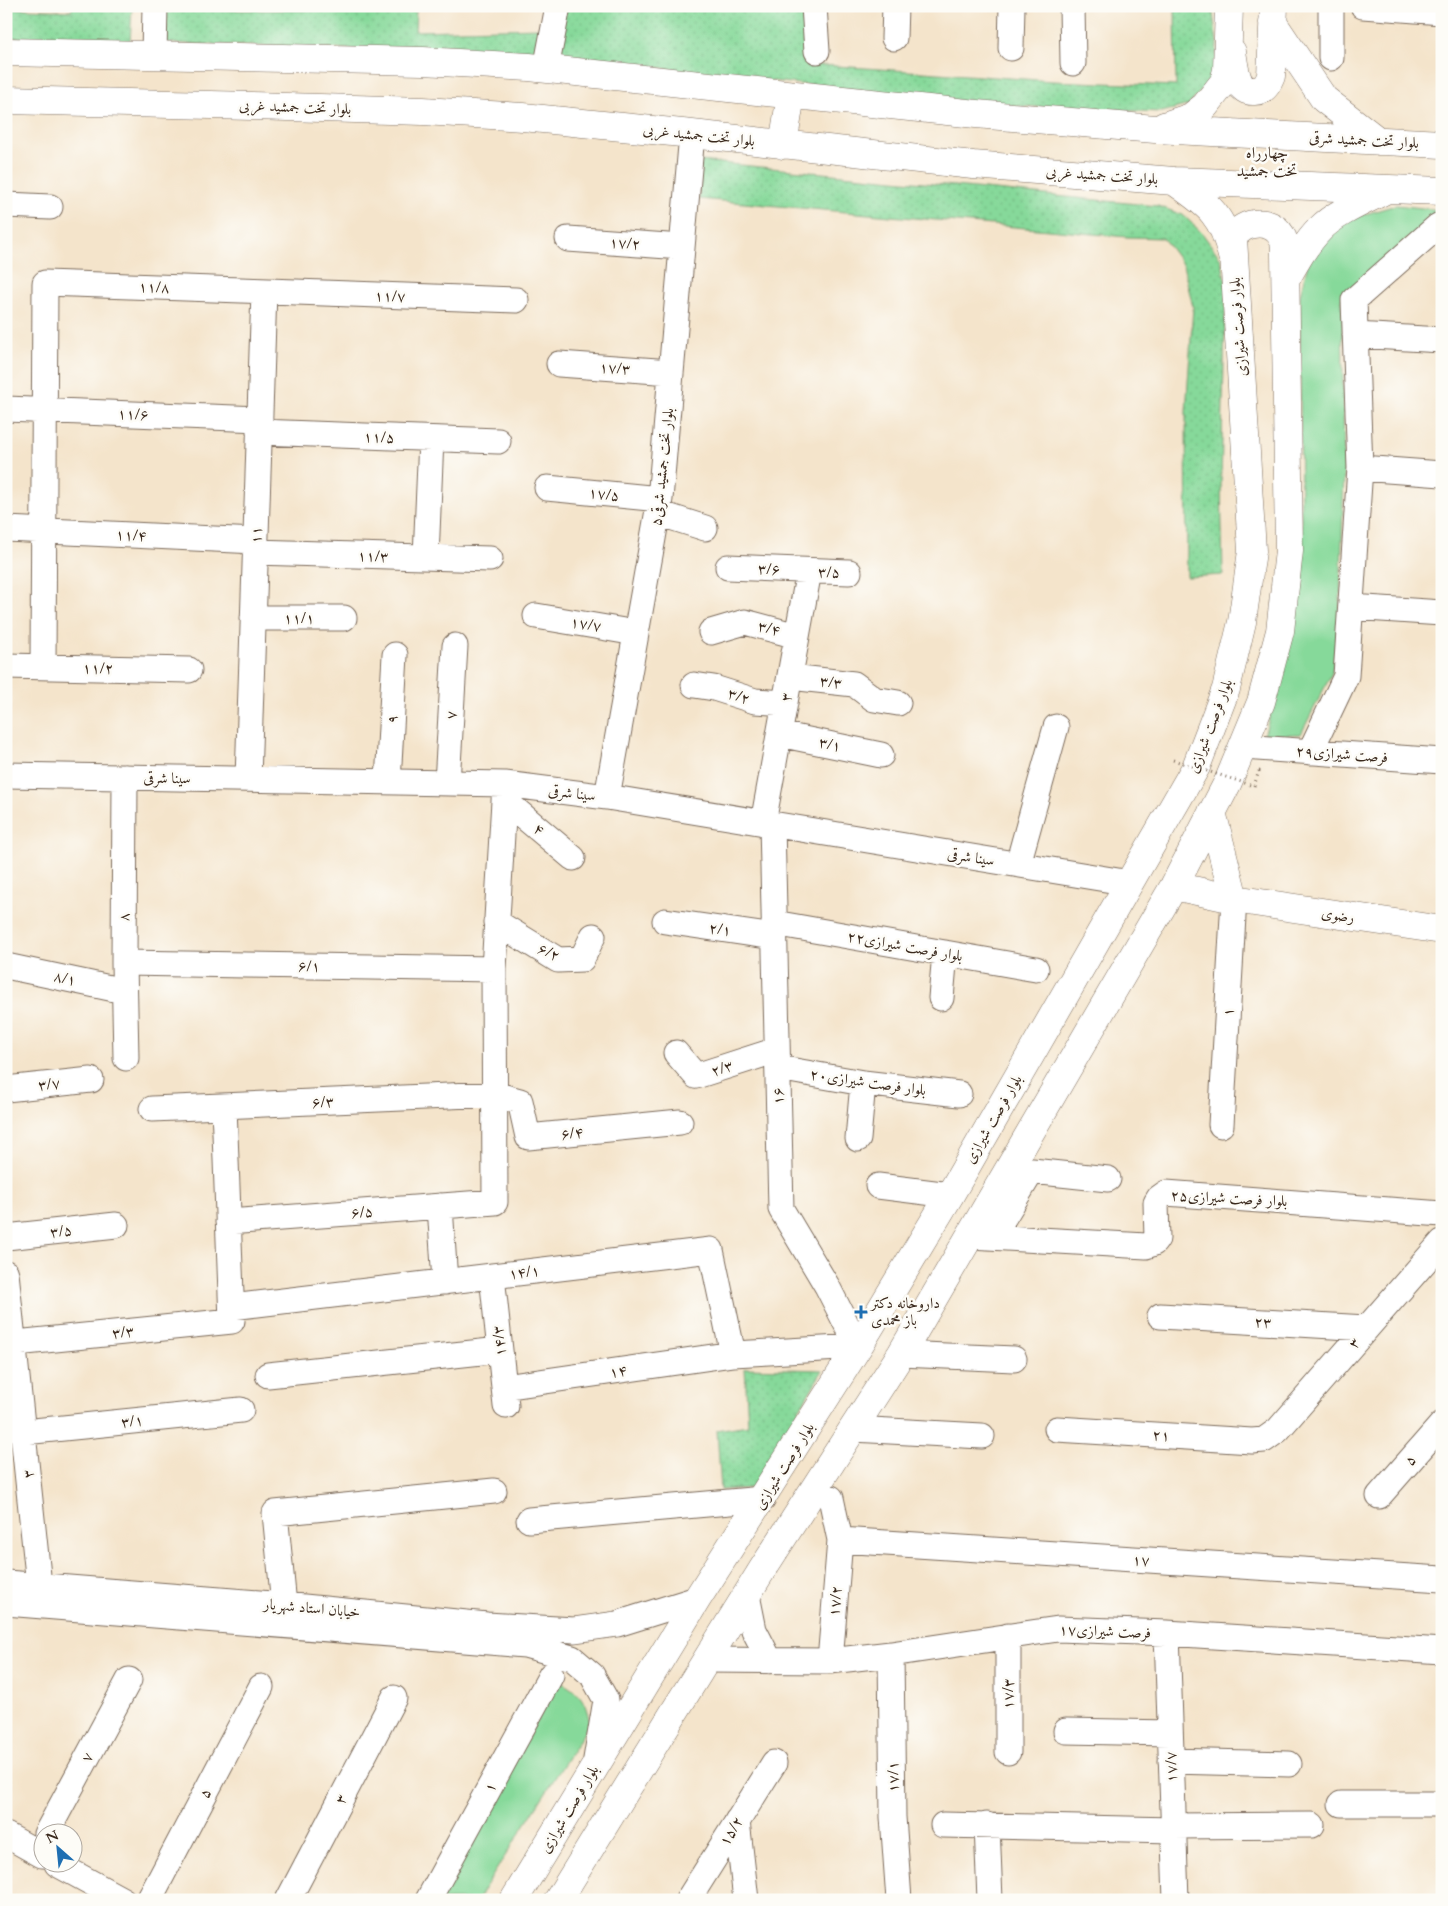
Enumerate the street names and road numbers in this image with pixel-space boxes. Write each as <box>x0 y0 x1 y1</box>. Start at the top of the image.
street label: بلوار تخت جمشید غربی <box>238 95 352 120</box>
street label: بلوار تخت جمشید غربی <box>642 119 756 152</box>
street label: بلوار تخت جمشید شرقی <box>1309 127 1420 153</box>
street label: بلوار تخت جمشید غربی <box>1045 161 1159 190</box>
street label: ۱۷/۲ <box>609 232 641 254</box>
street label: ۱۱/۸ <box>138 276 170 298</box>
street label: بلوار فرصت شیرازی <box>1225 277 1251 377</box>
street label: ۱۱/۷ <box>374 285 406 307</box>
street label: ۱۷/۳ <box>599 357 631 379</box>
street label: ۱۱/۶ <box>117 403 149 425</box>
street label: بلوار تخت جمشید شرقی۵ <box>646 407 678 527</box>
street label: ۱۱/۵ <box>363 426 395 448</box>
street label: ۱۷/۵ <box>587 482 621 506</box>
street label: ۱۱/۴ <box>115 524 147 546</box>
street label: ۱۱ <box>246 526 266 544</box>
street label: ۱۱/۳ <box>357 545 389 567</box>
street label: ۳/۶ <box>757 558 781 580</box>
street label: ۳/۵ <box>818 562 840 582</box>
street label: ۱۱/۱ <box>283 608 315 628</box>
street label: ۱۷/۷ <box>569 612 603 636</box>
street label: ۳/۴ <box>756 616 783 640</box>
street label: ۱۱/۲ <box>82 658 114 678</box>
street label: ۳/۳ <box>819 671 843 693</box>
street label: بلوار فرصت شیرازی <box>1183 676 1237 776</box>
street label: ۳/۲ <box>725 683 753 709</box>
street label: ۳ <box>775 691 797 703</box>
street label: ۷ <box>441 710 461 720</box>
street label: ۹ <box>382 714 402 724</box>
street label: ۳/۱ <box>817 732 843 756</box>
street label: فرصت شیرازی۲۹ <box>1295 741 1389 767</box>
street label: سینا شرقی <box>143 768 191 788</box>
street label: سینا شرقی <box>547 780 597 806</box>
street label: ۴ <box>529 819 549 840</box>
street label: سینا شرقی <box>946 843 996 871</box>
street label: رضوی <box>1320 903 1356 927</box>
street label: ۸ <box>114 913 134 921</box>
street label: ۲/۱ <box>708 918 732 940</box>
street label: بلوار فرصت شیرازی۲۲ <box>846 926 965 966</box>
street label: ۶/۲ <box>535 938 563 966</box>
street label: ۶/۱ <box>298 956 320 976</box>
street label: ۸/۱ <box>52 966 78 990</box>
street label: ۱ <box>1218 1007 1238 1017</box>
street label: ۲/۳ <box>708 1055 736 1081</box>
street label: بلوار فرصت شیرازی۲۰ <box>809 1064 927 1100</box>
street label: بلوار فرصت شیرازی <box>959 1071 1027 1167</box>
street label: ۳/۷ <box>37 1073 61 1095</box>
street label: ۱۶ <box>768 1087 788 1105</box>
street label: ۶/۳ <box>311 1091 335 1113</box>
street label: ۶/۴ <box>560 1122 584 1144</box>
street label: بلوار فرصت شیرازی۲۵ <box>1170 1185 1288 1211</box>
street label: ۶/۵ <box>350 1201 374 1223</box>
street label: ۳/۵ <box>49 1220 73 1242</box>
street label: ۱۴/۱ <box>507 1260 541 1284</box>
street label: ۲۳ <box>1254 1312 1272 1332</box>
street label: ۳/۳ <box>111 1321 135 1343</box>
street label: ۱۴/۳ <box>487 1324 511 1358</box>
street label: ۳ <box>1344 1333 1364 1353</box>
street label: ۱۴ <box>608 1360 628 1382</box>
street label: ۳/۱ <box>120 1410 144 1432</box>
street label: بلوار فرصت شیرازی <box>749 1418 819 1513</box>
street label: ۲۱ <box>1152 1424 1170 1446</box>
street label: ۵ <box>1400 1450 1420 1470</box>
street label: ۳ <box>18 1469 38 1479</box>
street label: ۱۷ <box>1132 1549 1150 1571</box>
street label: ۱۷/۲ <box>824 1585 846 1617</box>
street label: خیابان استاد شهریار <box>261 1594 361 1622</box>
street label: ۱۷فرصت شیرازی <box>1059 1619 1151 1643</box>
street label: ۱۷/۳ <box>998 1678 1018 1710</box>
street label: ۷ <box>76 1748 98 1766</box>
street label: ۱۷/۷ <box>1160 1751 1182 1783</box>
street label: بلوار فرصت شیرازی <box>535 1761 603 1857</box>
street label: ۱۷/۱ <box>883 1761 903 1793</box>
street label: ۱ <box>479 1778 501 1796</box>
street label: ۵ <box>194 1784 216 1802</box>
street label: ۳ <box>330 1790 352 1808</box>
street label: ۱۵/۲ <box>714 1812 748 1850</box>

